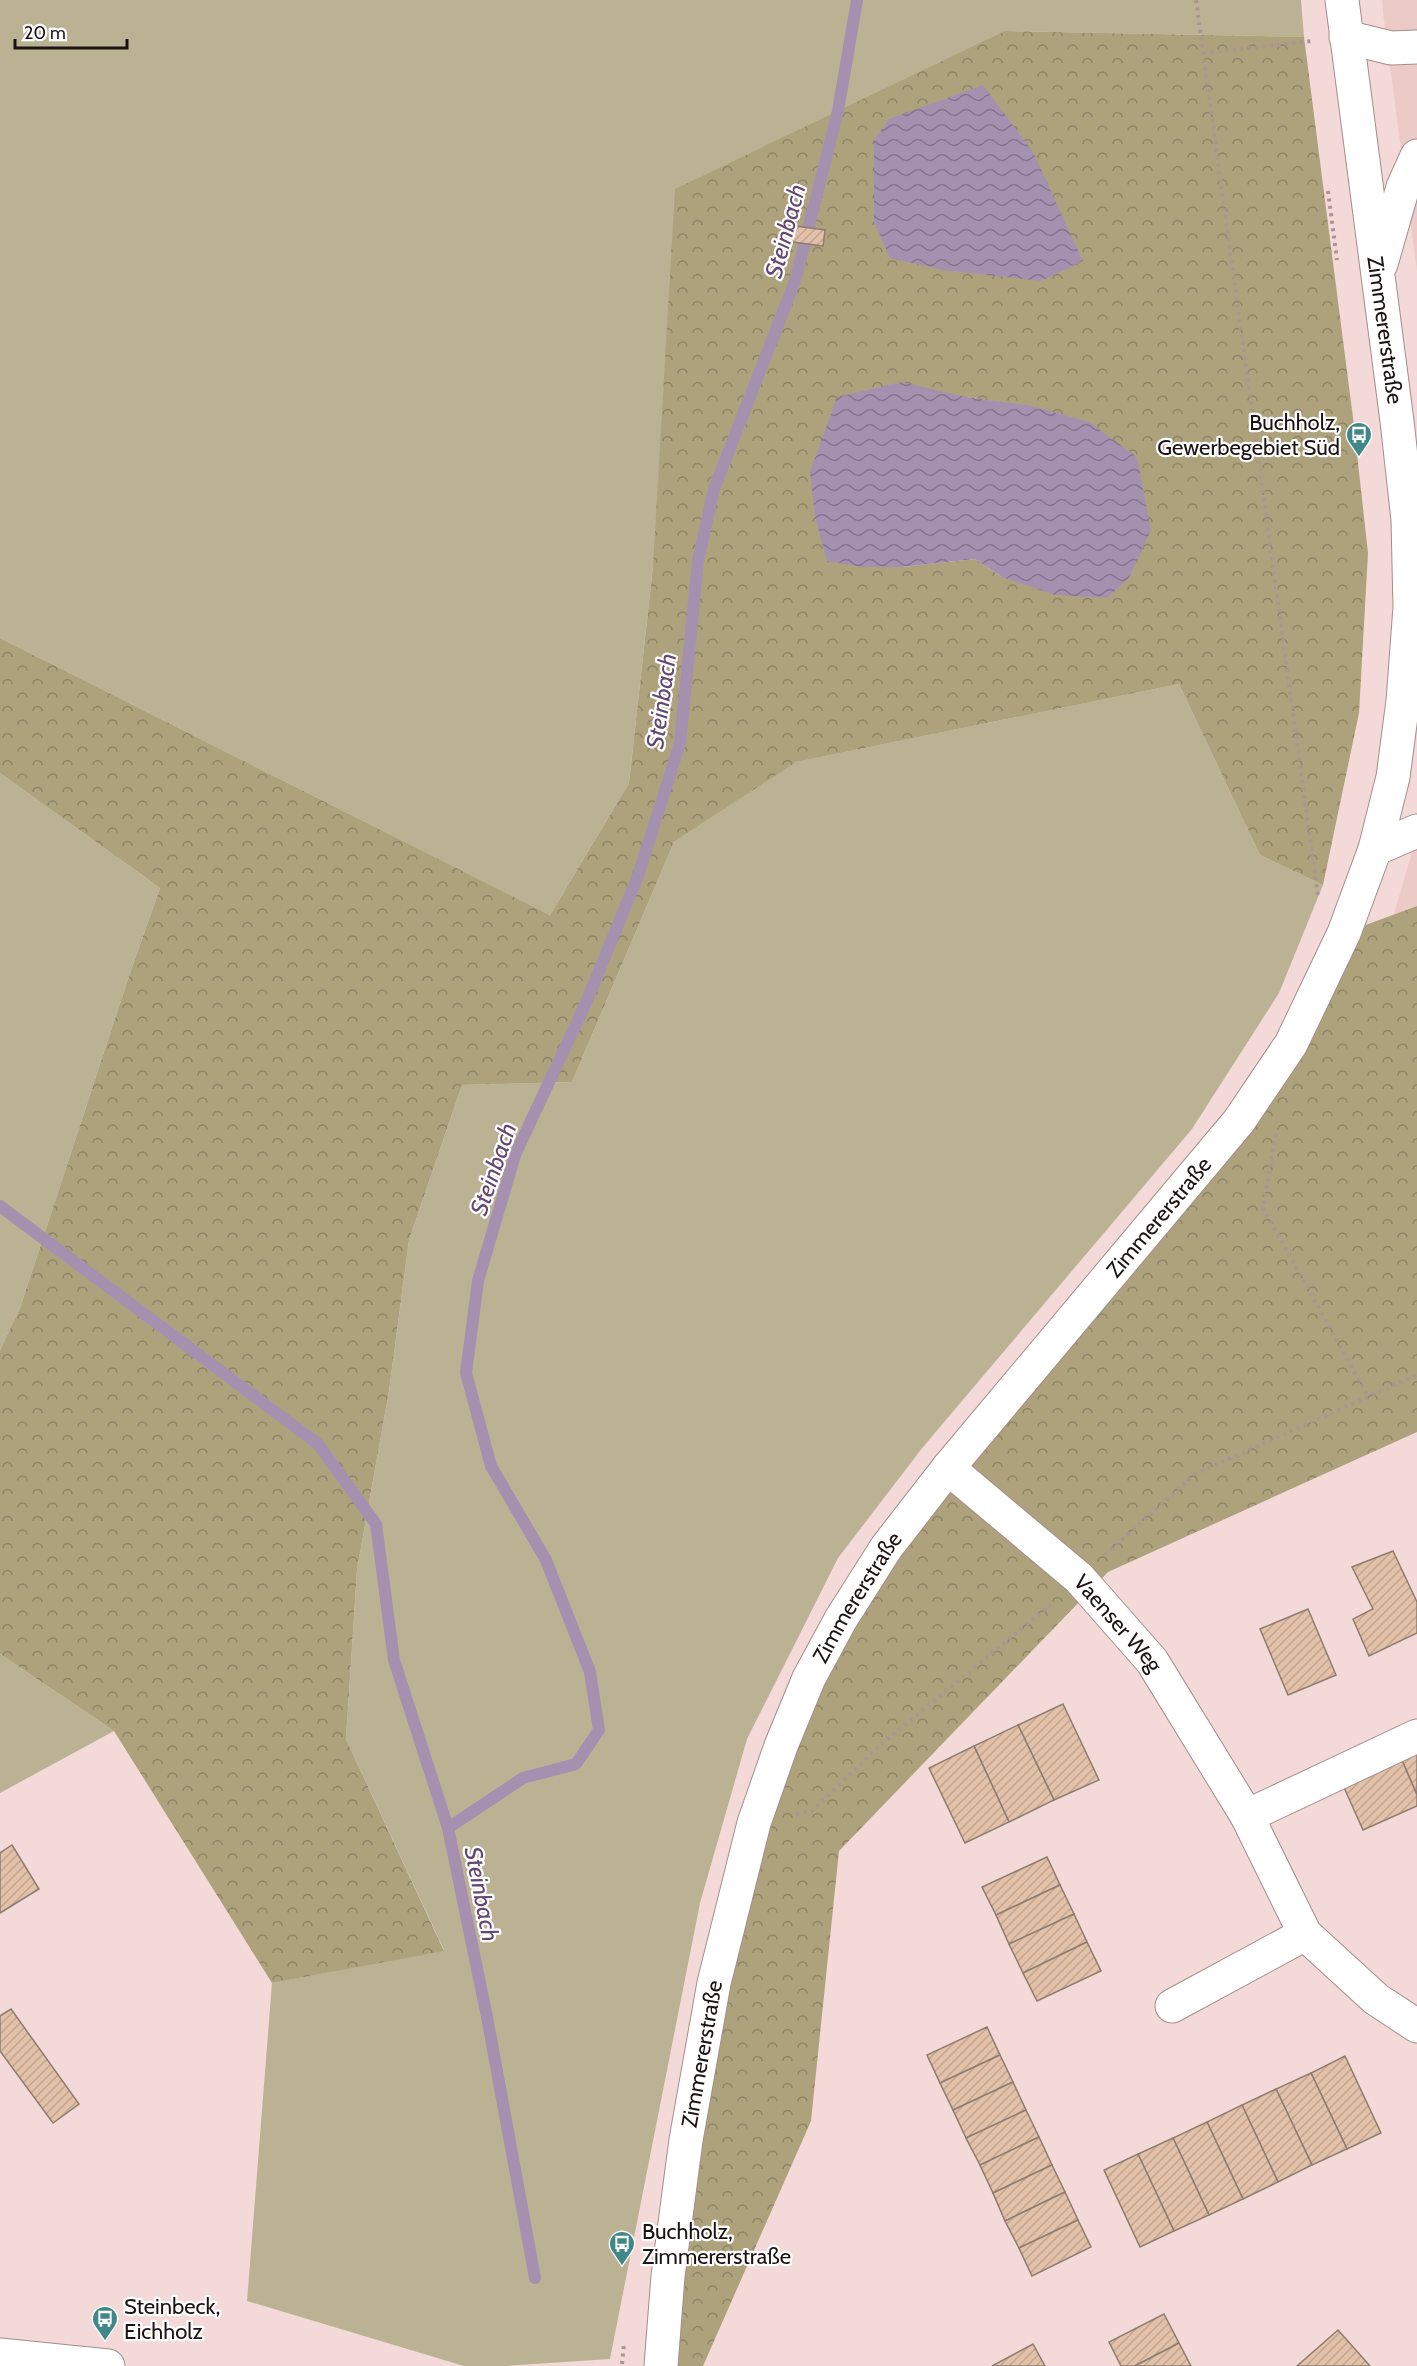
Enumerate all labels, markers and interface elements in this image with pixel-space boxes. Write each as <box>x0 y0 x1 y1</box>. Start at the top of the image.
scale bar <box>15 12 128 50</box>
text: 20 m <box>24 22 66 44</box>
water label: Steinbach <box>759 181 811 281</box>
street label: Zimmererstraße <box>1361 254 1409 406</box>
place label: Buchholz, Gewerbegebiet Süd <box>1157 409 1340 461</box>
bus stop icon: Buchholz, Gewerbegebiet Süd <box>1344 420 1374 458</box>
water label: Steinbach <box>640 651 682 751</box>
water label: Steinbach <box>464 1119 522 1219</box>
street label: Zimmererstraße <box>1100 1151 1217 1283</box>
street label: Zimmererstraße <box>806 1526 907 1667</box>
street label: Vaenser Weg <box>1068 1569 1169 1677</box>
water label: Steinbach <box>459 1844 505 1944</box>
street label: Zimmererstraße <box>675 1978 728 2130</box>
place label: Buchholz, Zimmererstraße <box>642 2218 791 2270</box>
bus stop icon: Buchholz, Zimmererstraße <box>607 2229 637 2267</box>
place label: Steinbeck, Eichholz <box>124 2293 220 2345</box>
bus stop icon: Steinbeck, Eichholz <box>90 2304 120 2342</box>

